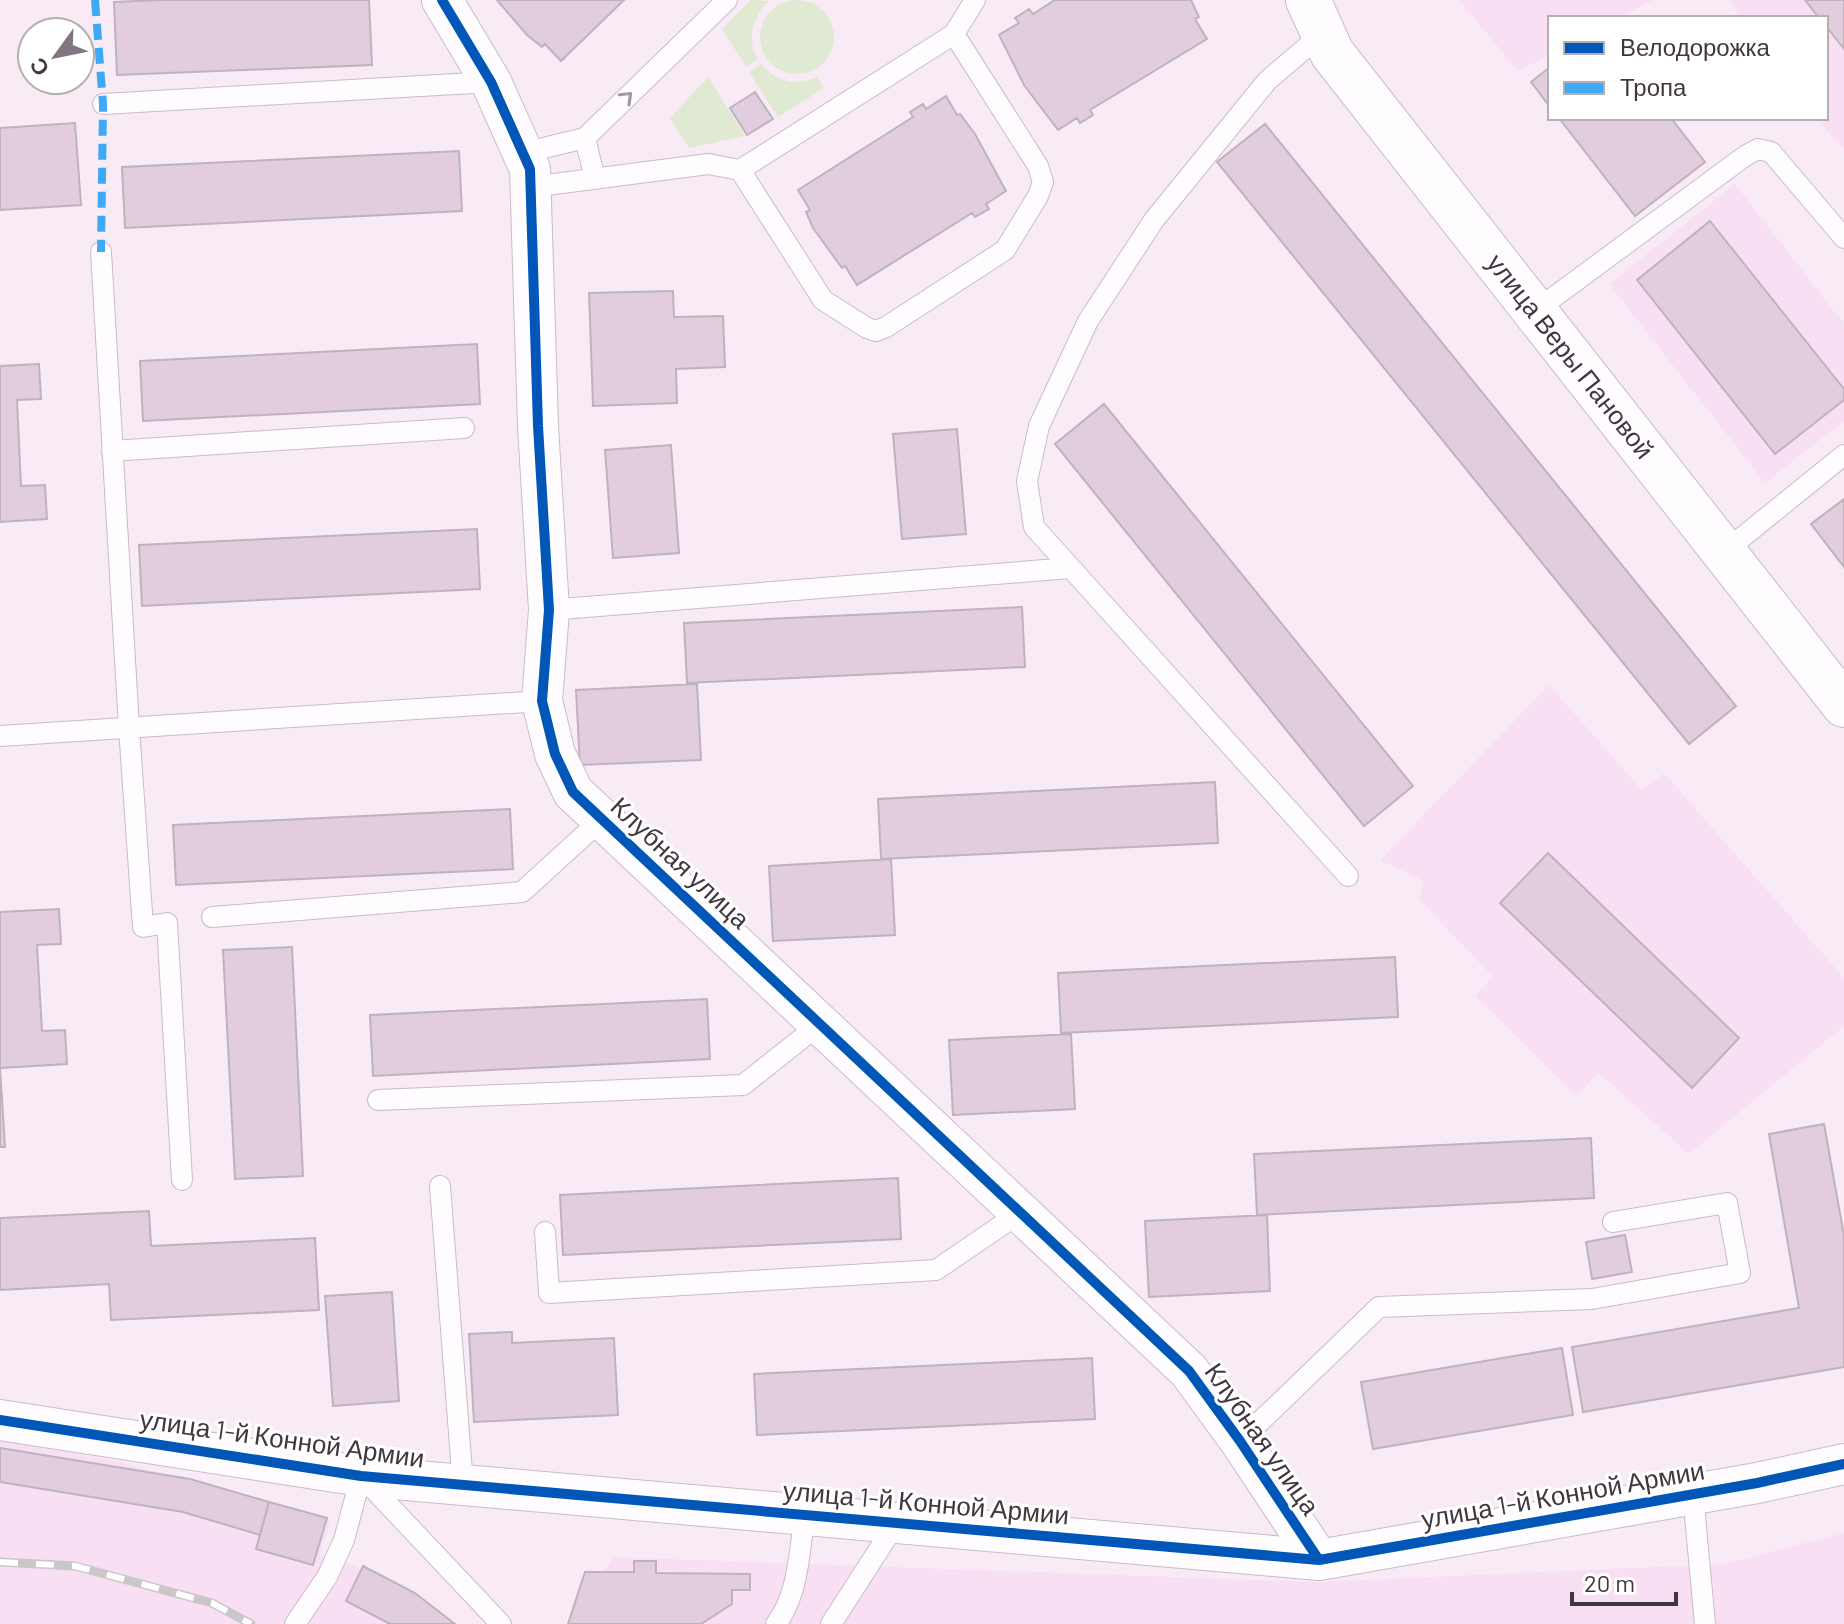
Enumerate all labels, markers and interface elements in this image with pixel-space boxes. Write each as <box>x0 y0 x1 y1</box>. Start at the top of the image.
north arrow <box>16 16 96 96</box>
legend <box>1548 16 1828 120</box>
text: Велодорожка <box>1620 32 1771 61</box>
text: С <box>23 54 54 81</box>
text: Тропа <box>1620 72 1687 101</box>
one-way arrow <box>618 92 632 106</box>
street label: улица Веры Пановой <box>1482 247 1661 464</box>
street label: Клубная улица <box>605 790 757 934</box>
street label: Клубная улица <box>1199 1356 1327 1520</box>
street label: улица 1-й Конной Армии <box>138 1402 426 1473</box>
street label: улица 1-й Конной Армии <box>1419 1453 1707 1534</box>
street label: улица 1-й Конной Армии <box>782 1474 1070 1529</box>
scale bar <box>1572 1556 1676 1606</box>
text: 20 m <box>1584 1568 1635 1597</box>

